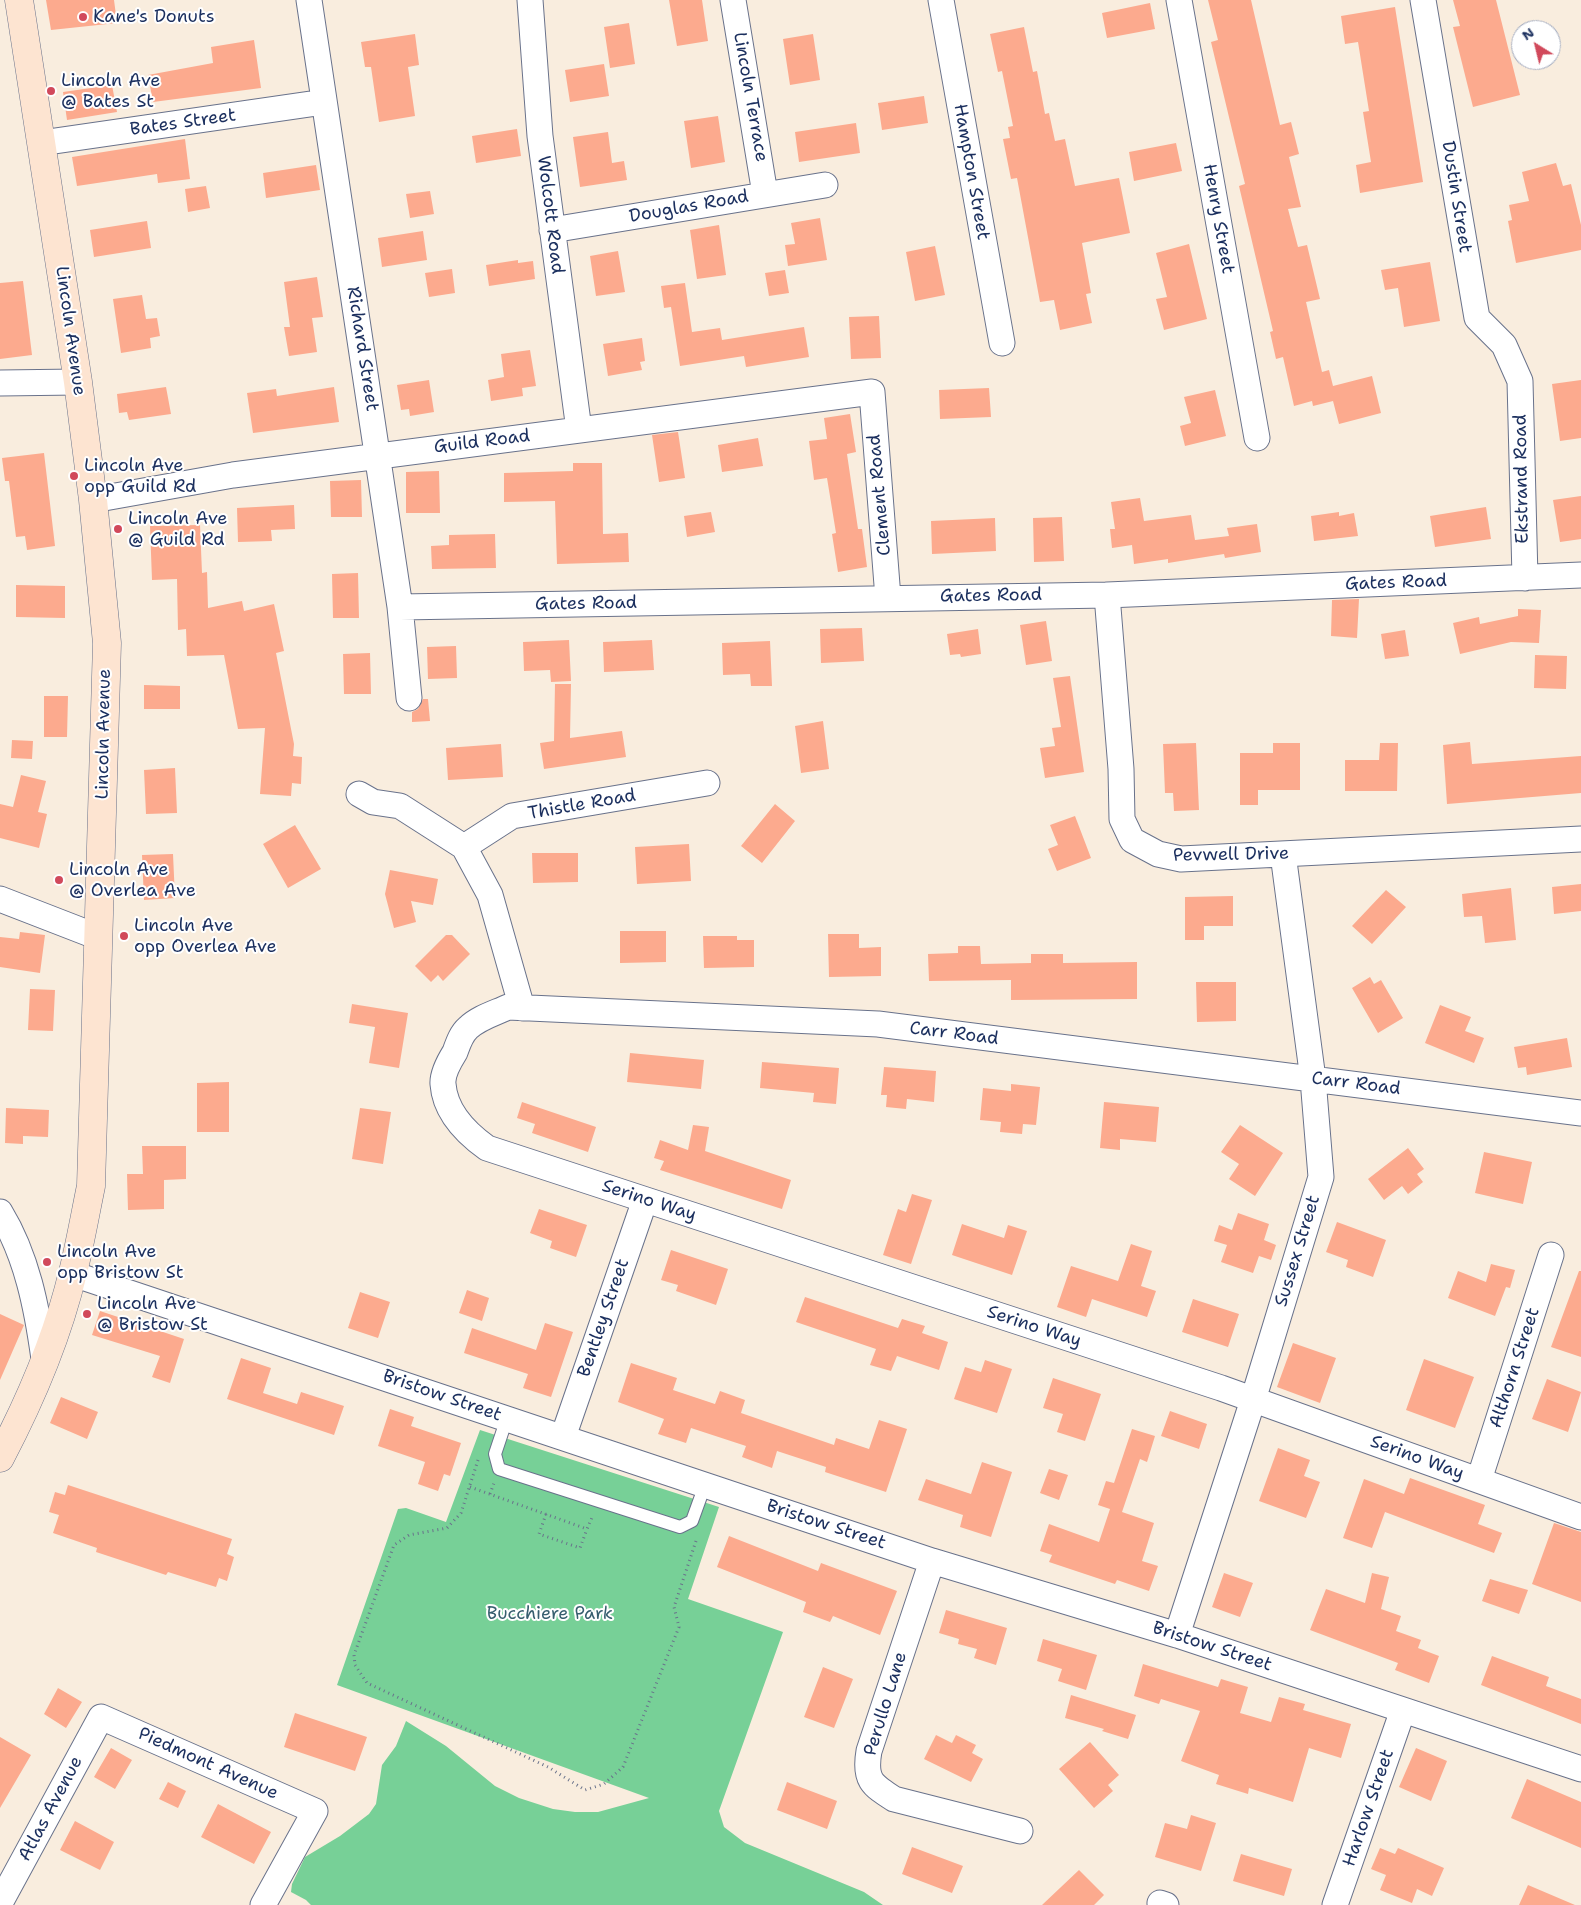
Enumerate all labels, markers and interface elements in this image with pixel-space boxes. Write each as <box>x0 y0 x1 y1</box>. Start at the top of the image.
place label: Kane's Donuts <box>93 6 215 28</box>
marker: Kane's Donuts <box>77 11 89 23</box>
north arrow <box>1511 20 1561 70</box>
text: N <box>1518 23 1538 44</box>
street label: Lincoln Terrace <box>728 30 772 164</box>
place label: Lincoln Ave @ Bates St <box>61 70 161 112</box>
marker: Lincoln Ave @ Bates St <box>45 85 57 97</box>
street label: Hampton Street <box>948 102 994 242</box>
street label: Bates Street <box>129 105 237 141</box>
street label: Dustin Street <box>1436 139 1476 255</box>
street label: Wolcott Road <box>532 155 568 275</box>
street label: Henry Street <box>1198 162 1238 276</box>
street label: Douglas Road <box>628 186 750 228</box>
street label: Lincoln Avenue <box>50 265 90 397</box>
street label: Richard Street <box>341 285 383 413</box>
street label: Ekstrand Road <box>1510 414 1534 544</box>
street label: Guild Road <box>433 425 531 459</box>
street label: Clement Road <box>864 433 896 557</box>
place label: Lincoln Ave opp Guild Rd <box>84 455 196 498</box>
marker: Lincoln Ave opp Guild Rd <box>68 470 80 482</box>
place label: Lincoln Ave @ Guild Rd <box>128 508 228 550</box>
marker: Lincoln Ave @ Guild Rd <box>112 523 124 535</box>
street label: Gates Road <box>1345 570 1447 596</box>
street label: Gates Road <box>940 584 1042 608</box>
street label: Gates Road <box>535 592 637 616</box>
street label: Lincoln Avenue <box>92 668 116 800</box>
street label: Thistle Road <box>526 785 638 825</box>
street label: Pevwell Drive <box>1173 843 1289 867</box>
place label: Lincoln Ave @ Overlea Ave <box>69 859 196 902</box>
marker: Lincoln Ave @ Overlea Ave <box>53 874 65 886</box>
place label: Lincoln Ave opp Overlea Ave <box>134 915 277 958</box>
marker: Lincoln Ave opp Overlea Ave <box>118 930 130 942</box>
street label: Carr Road <box>908 1018 1000 1050</box>
street label: Carr Road <box>1310 1068 1402 1100</box>
street label: Serino Way <box>599 1176 699 1226</box>
street label: Sussex Street <box>1271 1193 1325 1309</box>
place label: Lincoln Ave opp Bristow St <box>57 1241 184 1284</box>
marker: Lincoln Ave opp Bristow St <box>41 1256 53 1268</box>
street label: Bentley Street <box>574 1256 634 1380</box>
place label: Lincoln Ave @ Bristow St <box>97 1293 208 1336</box>
street label: Serino Way <box>984 1302 1084 1352</box>
street label: Althorn Street <box>1485 1305 1545 1431</box>
marker: Lincoln Ave @ Bristow St <box>81 1308 93 1320</box>
street label: Bristow Street <box>380 1366 504 1426</box>
street label: Serino Way <box>1367 1431 1467 1485</box>
street label: Bristow Street <box>764 1496 888 1554</box>
park label: Bucchiere Park <box>487 1603 613 1625</box>
street label: Bristow Street <box>1150 1618 1274 1676</box>
street label: Perullo Lane <box>860 1649 912 1759</box>
street label: Piedmont Avenue <box>135 1723 281 1805</box>
street label: Harlow Street <box>1339 1747 1399 1869</box>
street label: Atlas Avenue <box>14 1753 88 1865</box>

